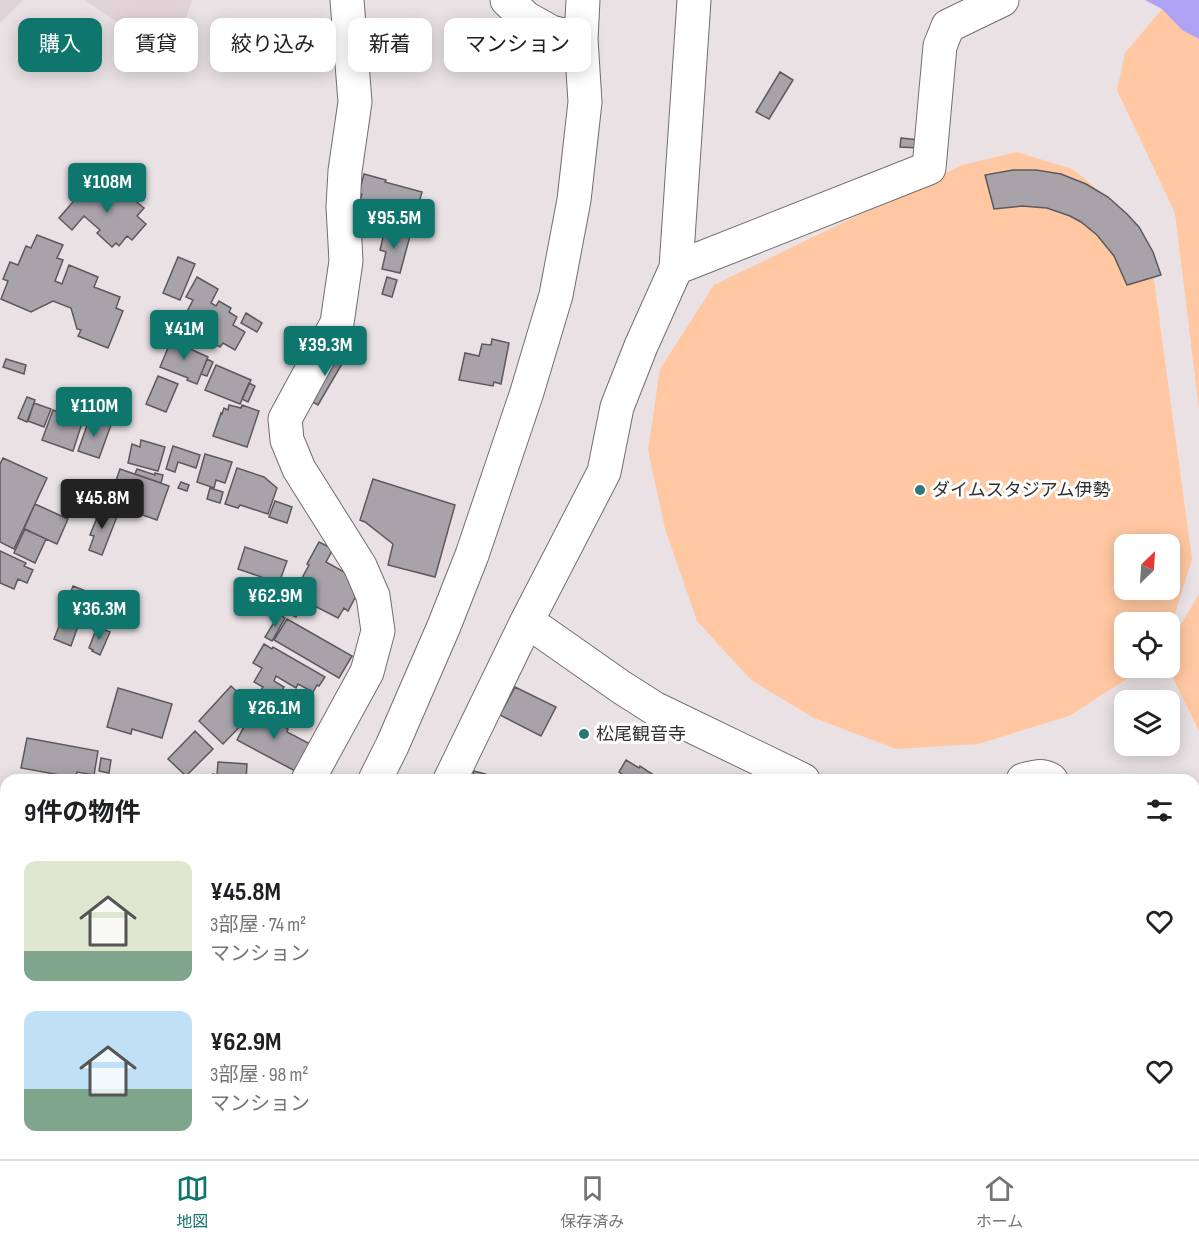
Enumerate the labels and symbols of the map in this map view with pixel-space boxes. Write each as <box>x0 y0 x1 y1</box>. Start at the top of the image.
pin: ¥108M <box>65 163 149 214</box>
pin: ¥95.5M <box>345 199 443 250</box>
pin: ¥41M <box>148 310 220 361</box>
pin: ¥39.3M <box>276 326 374 377</box>
pin: ¥110M <box>52 387 136 438</box>
pin: ¥45.8M <box>53 479 151 530</box>
place label: ダイムスタジアム伊勢 <box>932 480 1110 501</box>
marker: ダイムスタジアム伊勢 <box>913 483 927 497</box>
north arrow <box>1114 534 1180 600</box>
pin: ¥62.9M <box>226 577 324 628</box>
pin: ¥36.3M <box>50 590 148 641</box>
pin: ¥26.1M <box>225 689 323 740</box>
place label: 松尾観音寺 <box>596 724 686 745</box>
marker: 松尾観音寺 <box>577 727 591 741</box>

